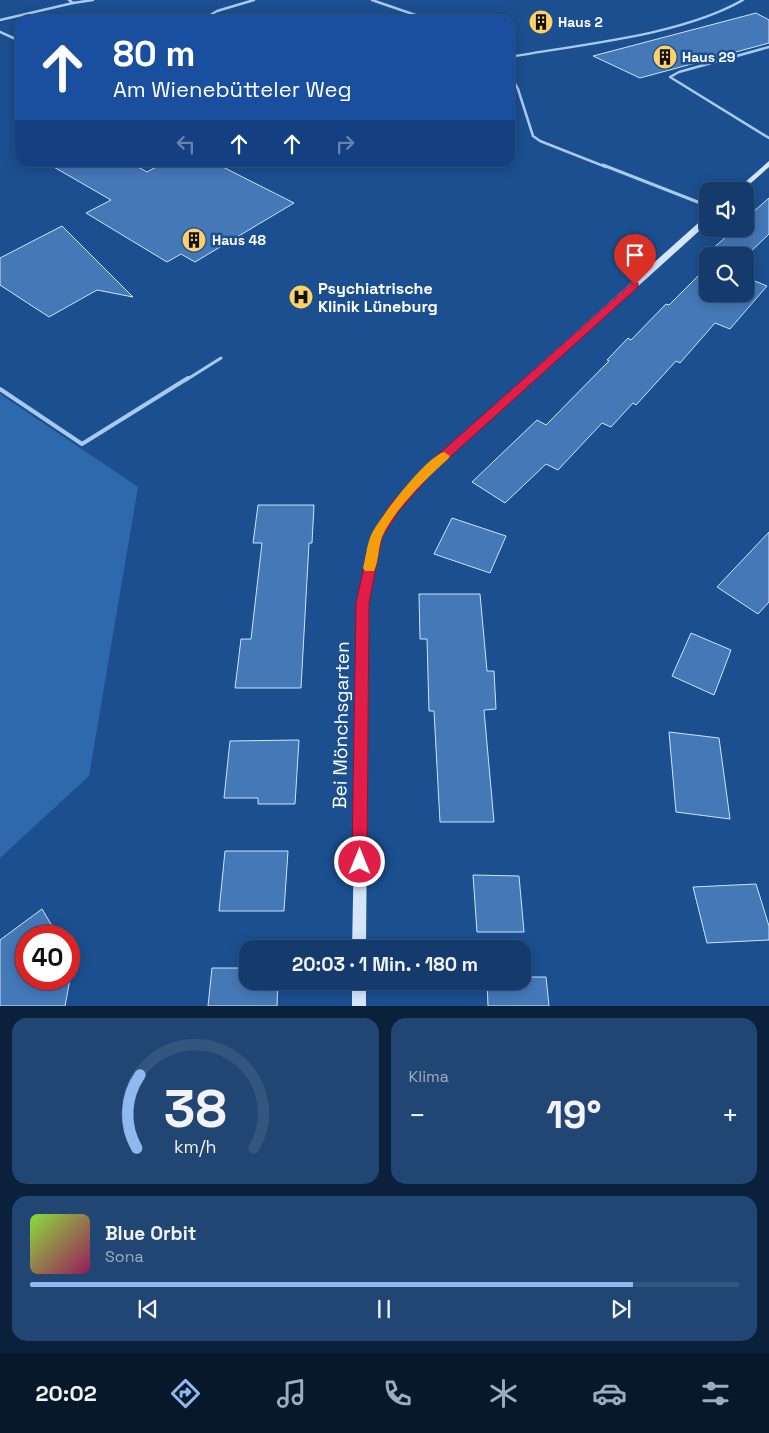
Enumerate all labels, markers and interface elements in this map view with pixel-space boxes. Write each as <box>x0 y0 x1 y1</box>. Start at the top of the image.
building icon: Haus 2 <box>528 9 554 35</box>
place label: Haus 2 <box>558 13 603 31</box>
text: 80 m <box>113 32 195 76</box>
icon: ahead <box>30 35 95 100</box>
building icon: Haus 29 <box>652 44 678 70</box>
place label: Haus 29 <box>682 48 736 66</box>
text: Am Wienebütteler Weg <box>113 75 352 103</box>
icon: left <box>172 130 200 158</box>
icon: ahead <box>225 130 253 158</box>
icon: ahead <box>278 130 306 158</box>
icon: right <box>331 130 359 158</box>
map controls <box>699 182 754 302</box>
button: sound <box>699 182 754 237</box>
building icon: Haus 48 <box>181 227 207 253</box>
place label: Haus 48 <box>212 231 266 249</box>
pin <box>614 234 656 285</box>
icon: arrive <box>621 241 649 269</box>
button: search <box>699 247 754 302</box>
place label: Psychiatrische Klinik Lüneburg <box>318 278 438 317</box>
hospital icon: Psychiatrische Klinik Lüneburg <box>288 284 314 310</box>
street label: Bei Mönchsgarten <box>327 641 355 809</box>
position arrow <box>333 835 385 887</box>
speed limit sign: 40 <box>15 925 80 990</box>
text: 20:03 · 1 Min. · 180 m <box>292 952 478 977</box>
text: Klima <box>409 1066 449 1087</box>
text: 38 <box>164 1076 227 1142</box>
text: 19° <box>546 1091 602 1139</box>
text: − <box>409 1097 426 1133</box>
text: + <box>722 1097 739 1133</box>
text: km/h <box>174 1135 217 1158</box>
text: Blue Orbit <box>105 1221 196 1246</box>
text: Sona <box>105 1246 144 1267</box>
icon: previous <box>134 1295 162 1323</box>
icon: pause <box>370 1295 398 1323</box>
icon: next <box>607 1295 635 1323</box>
icon: directions <box>168 1376 203 1411</box>
icon: music <box>274 1376 309 1411</box>
icon: phone <box>380 1376 415 1411</box>
icon: climate <box>486 1376 521 1411</box>
icon: car <box>592 1376 627 1411</box>
icon: filters <box>698 1376 733 1411</box>
text: 20:02 <box>36 1379 97 1407</box>

